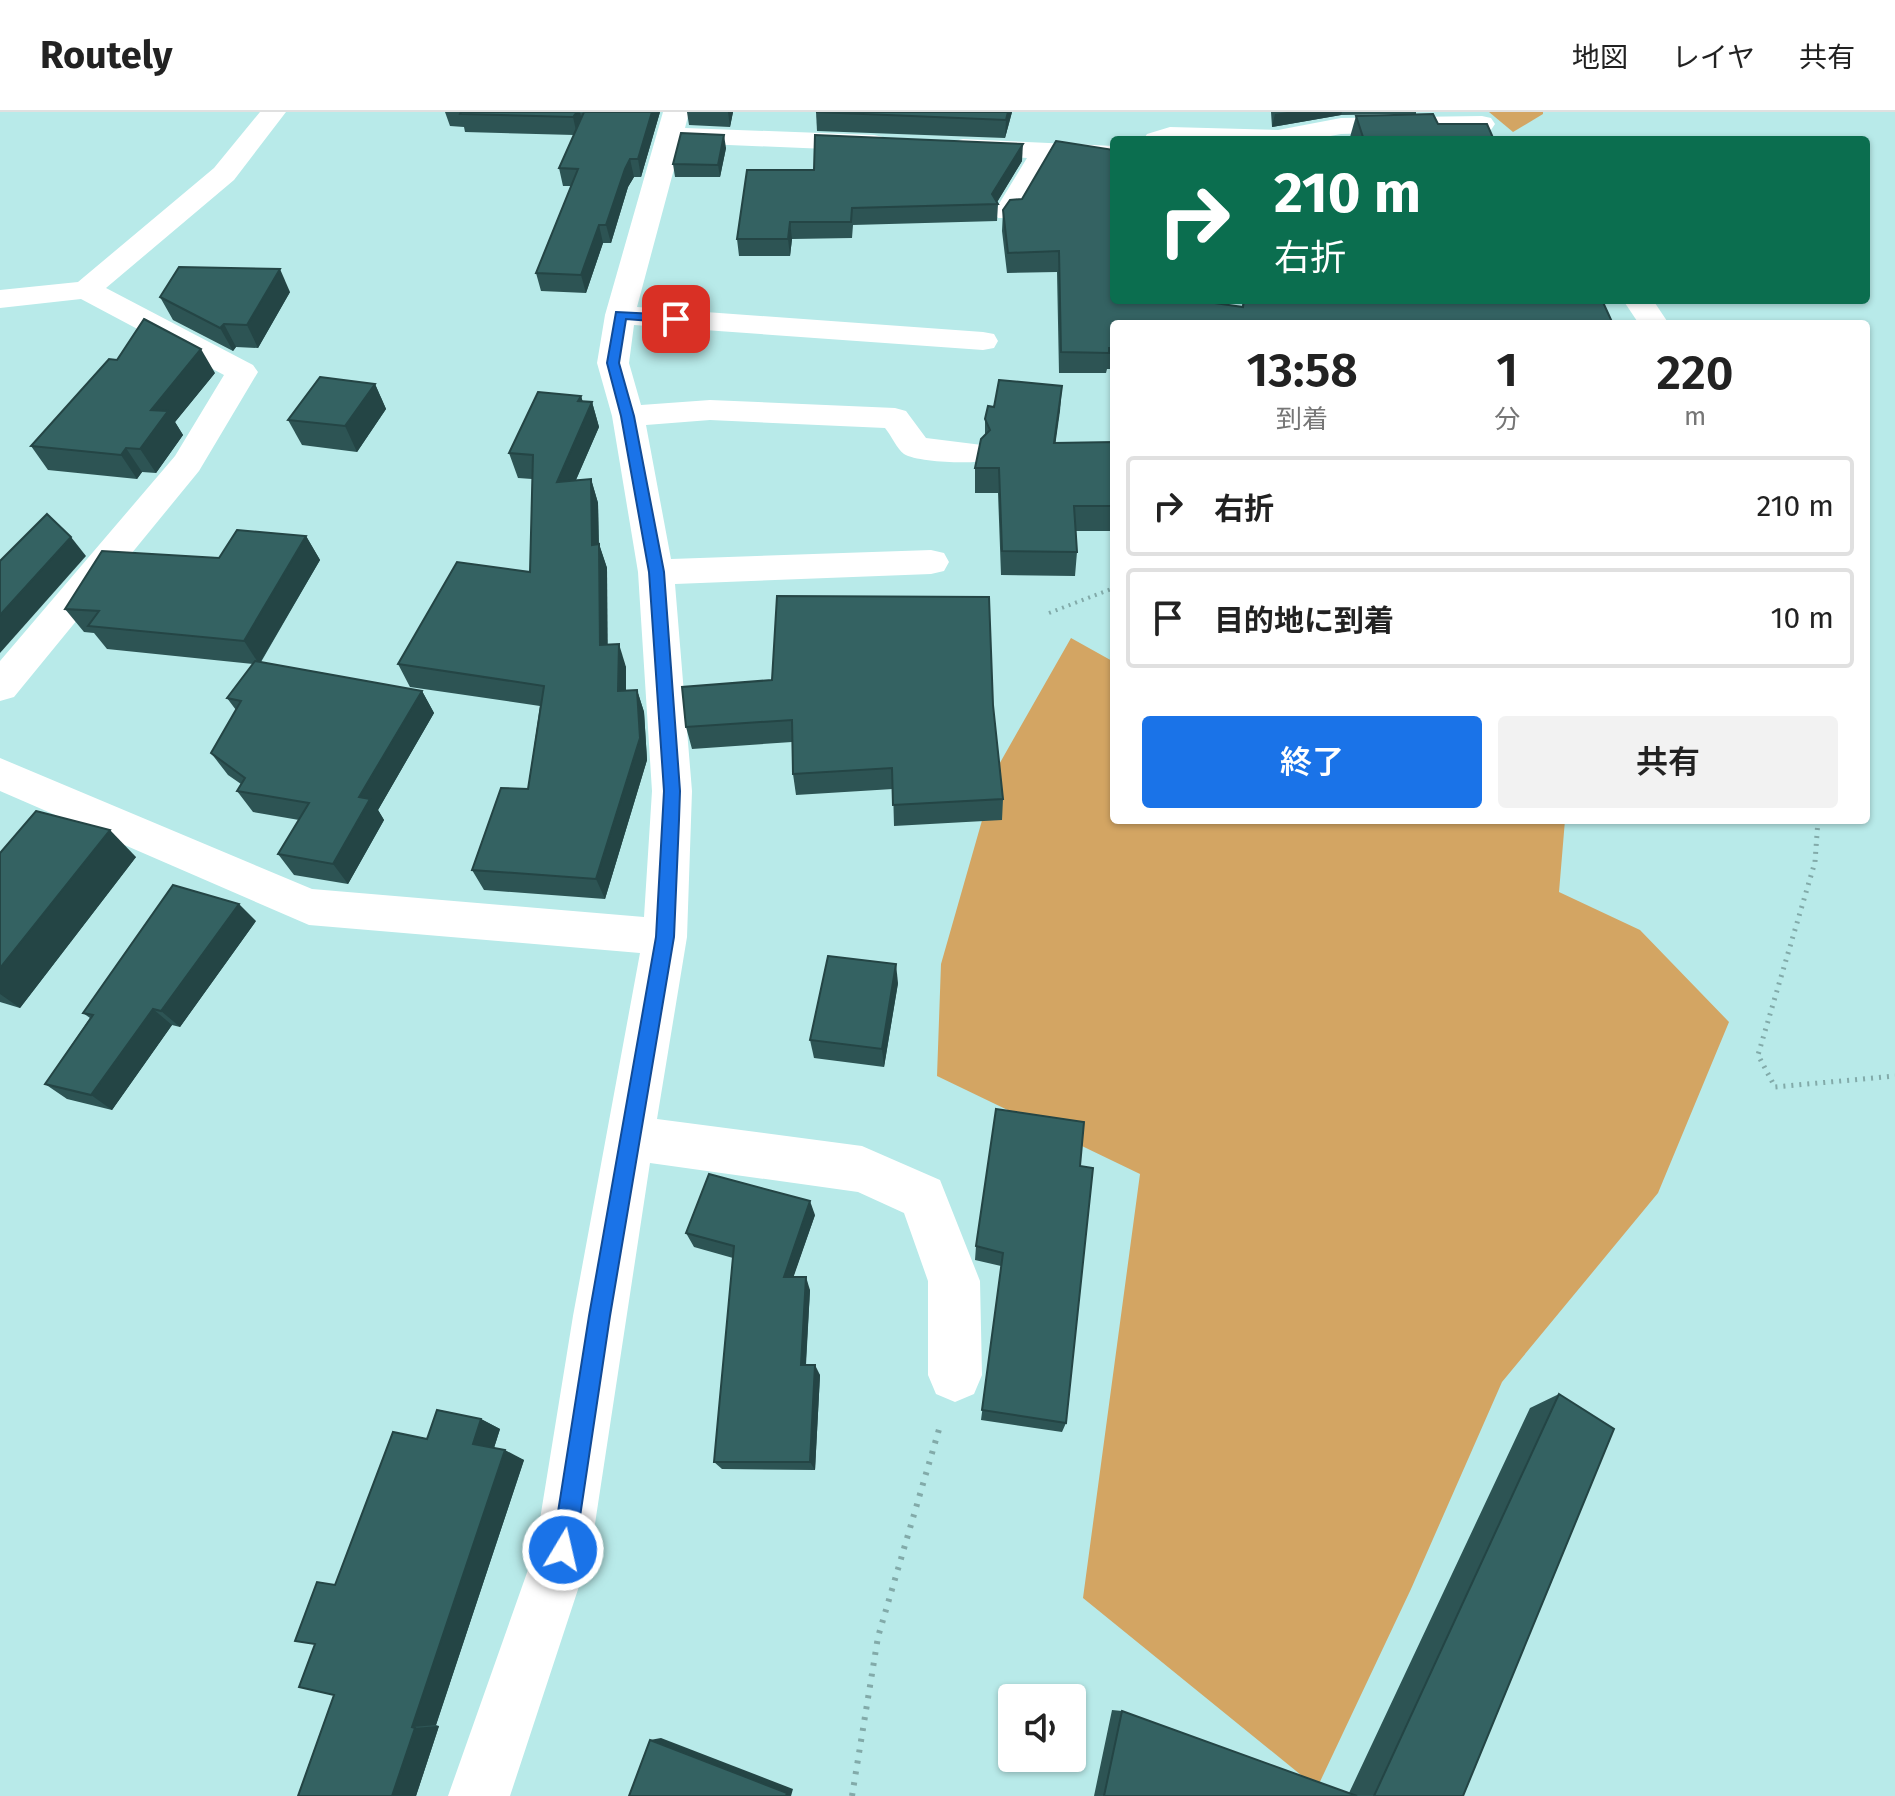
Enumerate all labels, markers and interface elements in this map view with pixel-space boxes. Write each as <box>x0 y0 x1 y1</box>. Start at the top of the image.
text: Routely <box>40 32 172 78</box>
text: 地図 <box>1572 41 1628 74</box>
text: レイヤ <box>1672 41 1755 74</box>
text: 共有 <box>1799 41 1855 74</box>
text: 210 m <box>1274 160 1421 227</box>
icon: right <box>1142 168 1246 272</box>
text: 右折 <box>1274 236 1346 280</box>
pin <box>642 285 710 353</box>
icon: arrive <box>654 297 698 341</box>
text: 13:58 <box>1246 341 1358 399</box>
text: 1 <box>1496 341 1518 399</box>
text: 220 <box>1657 344 1734 402</box>
text: m <box>1684 401 1706 432</box>
text: 到着 <box>1276 404 1328 435</box>
text: 分 <box>1494 404 1520 435</box>
icon: right <box>1146 484 1190 528</box>
text: 210 m <box>1757 488 1834 524</box>
text: 右折 <box>1214 491 1274 527</box>
icon: arrive <box>1146 596 1190 640</box>
text: 10 m <box>1771 600 1834 636</box>
text: 目的地に到着 <box>1214 603 1394 639</box>
button: 終了 <box>1142 716 1482 808</box>
button: 共有 <box>1498 716 1838 808</box>
position arrow <box>521 1508 605 1592</box>
map controls <box>998 1684 1086 1772</box>
button: sound <box>998 1684 1086 1772</box>

